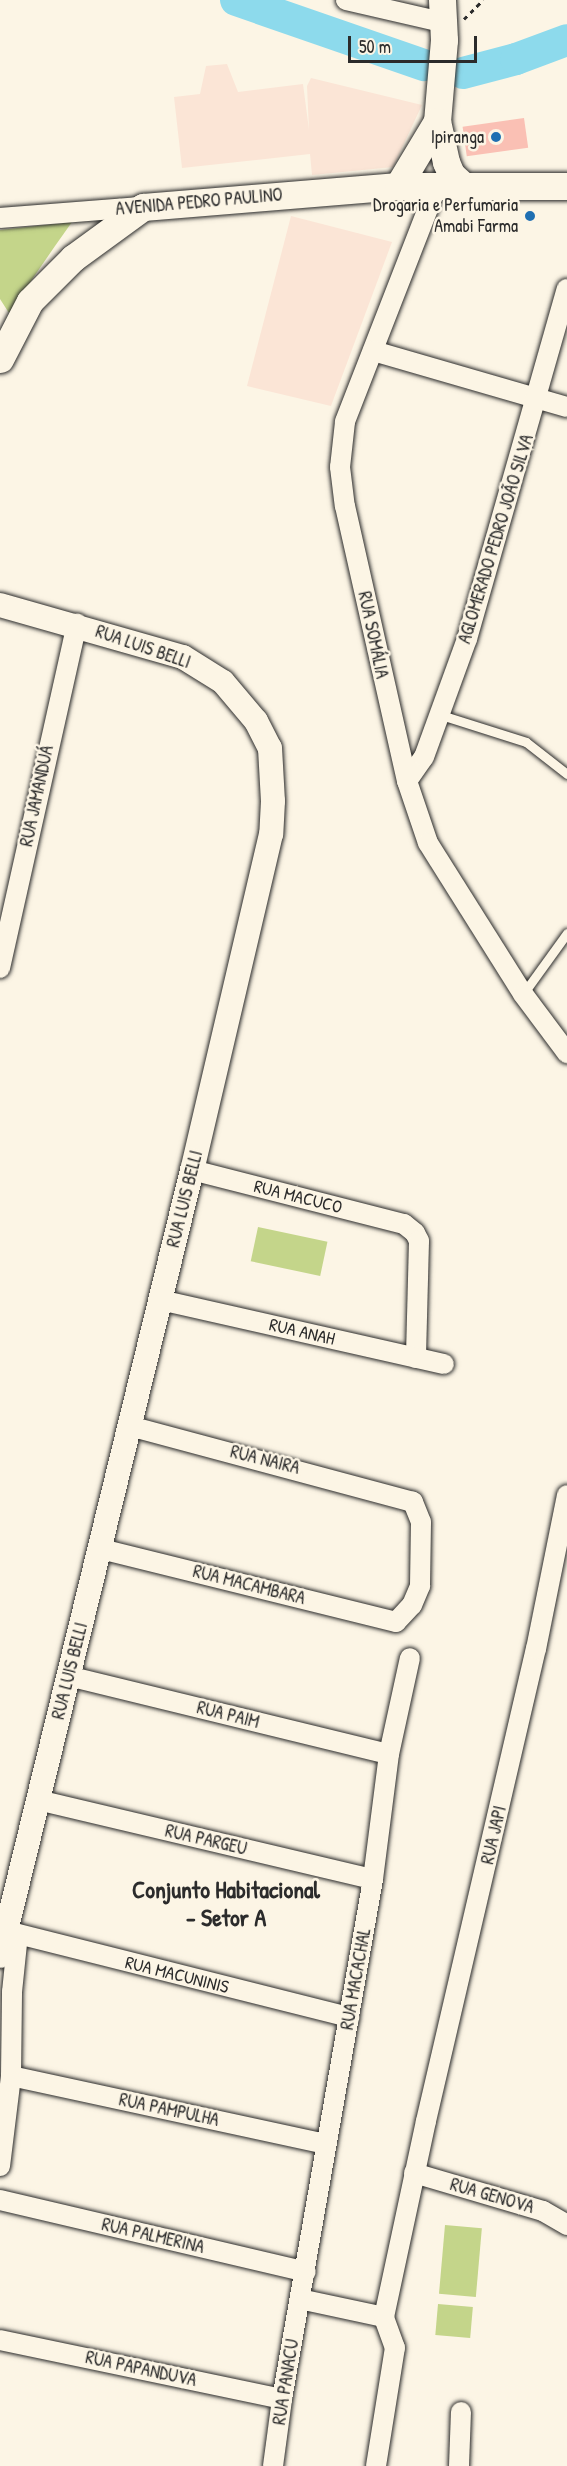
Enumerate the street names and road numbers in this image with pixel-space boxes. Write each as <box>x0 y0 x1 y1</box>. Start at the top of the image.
street label: AVENIDA PEDRO PAULINO <box>115 184 283 220</box>
street label: AGLOMERADO PEDRO JOÃO SILVA <box>454 432 538 646</box>
street label: RUA SOMÁLIA <box>353 589 393 681</box>
street label: RUA LUIS BELLI <box>93 621 193 673</box>
street label: RUA JAMANDUÁ <box>16 744 58 848</box>
street label: RUA LUIS BELLI <box>163 1148 207 1250</box>
street label: RUA MACUCO <box>252 1176 344 1218</box>
street label: RUA ANAH <box>267 1314 337 1350</box>
street label: RUA NAIRA <box>228 1441 302 1479</box>
street label: RUA MACAMBARA <box>191 1561 307 1609</box>
street label: RUA LUIS BELLI <box>48 1620 92 1722</box>
street label: RUA PAIM <box>195 1697 261 1733</box>
street label: RUA JAPI <box>477 1804 511 1866</box>
street label: RUA PARGEU <box>163 1820 249 1860</box>
street label: RUA MACACHAL <box>336 1926 376 2032</box>
street label: RUA MACUNINIS <box>123 1952 231 1998</box>
street label: RUA PAMPULHA <box>117 2089 221 2131</box>
street label: RUA GENOVA <box>448 2174 536 2218</box>
street label: RUA PALMERINA <box>100 2214 206 2258</box>
street label: RUA PANACU <box>269 2338 303 2426</box>
street label: RUA PAPANDUVA <box>84 2347 198 2391</box>

